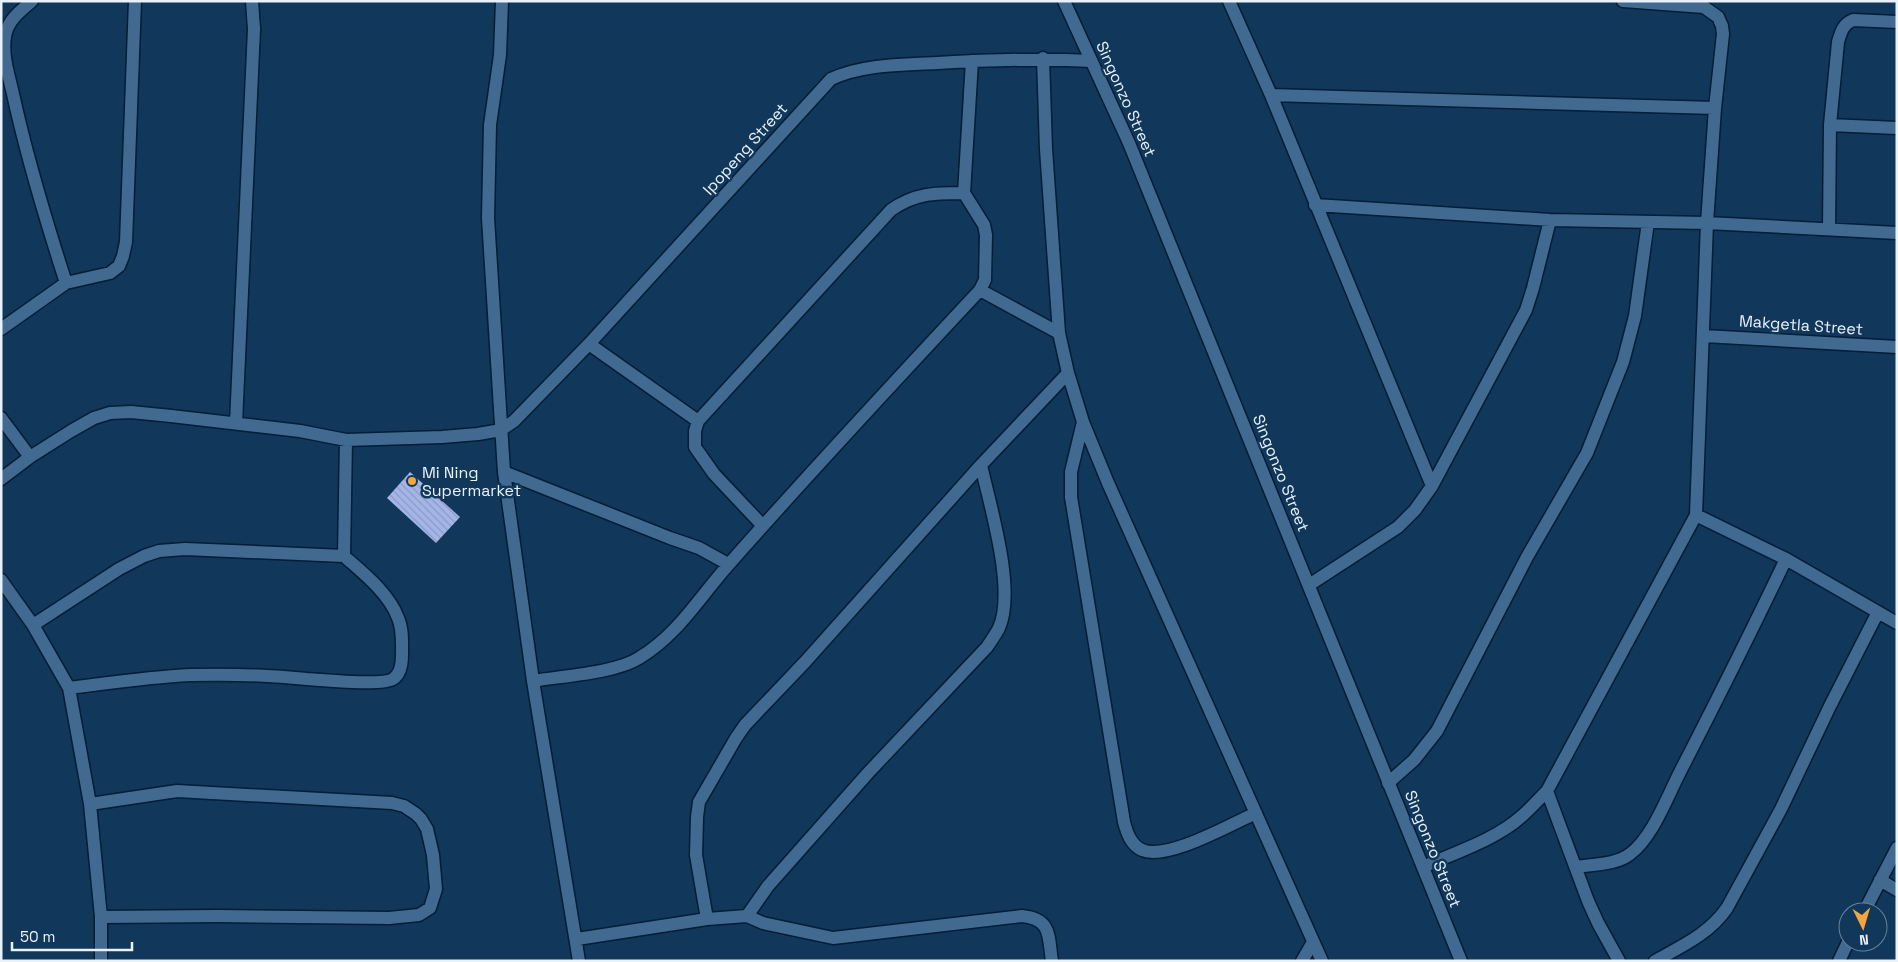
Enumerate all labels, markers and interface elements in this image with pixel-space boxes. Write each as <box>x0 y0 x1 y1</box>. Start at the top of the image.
street label: Singonzo Street <box>1091 38 1161 160</box>
street label: Ipopeng Street <box>698 99 792 199</box>
street label: Makgetla Street <box>1738 310 1864 340</box>
street label: Singonzo Street <box>1248 411 1314 535</box>
place label: Mi Ning Supermarket <box>422 462 521 501</box>
marker: Mi Ning Supermarket <box>406 475 418 487</box>
street label: Singonzo Street <box>1400 787 1466 911</box>
north arrow <box>1838 902 1888 952</box>
scale bar <box>12 920 132 952</box>
text: 50 m <box>20 927 55 946</box>
text: N <box>1859 931 1870 949</box>

